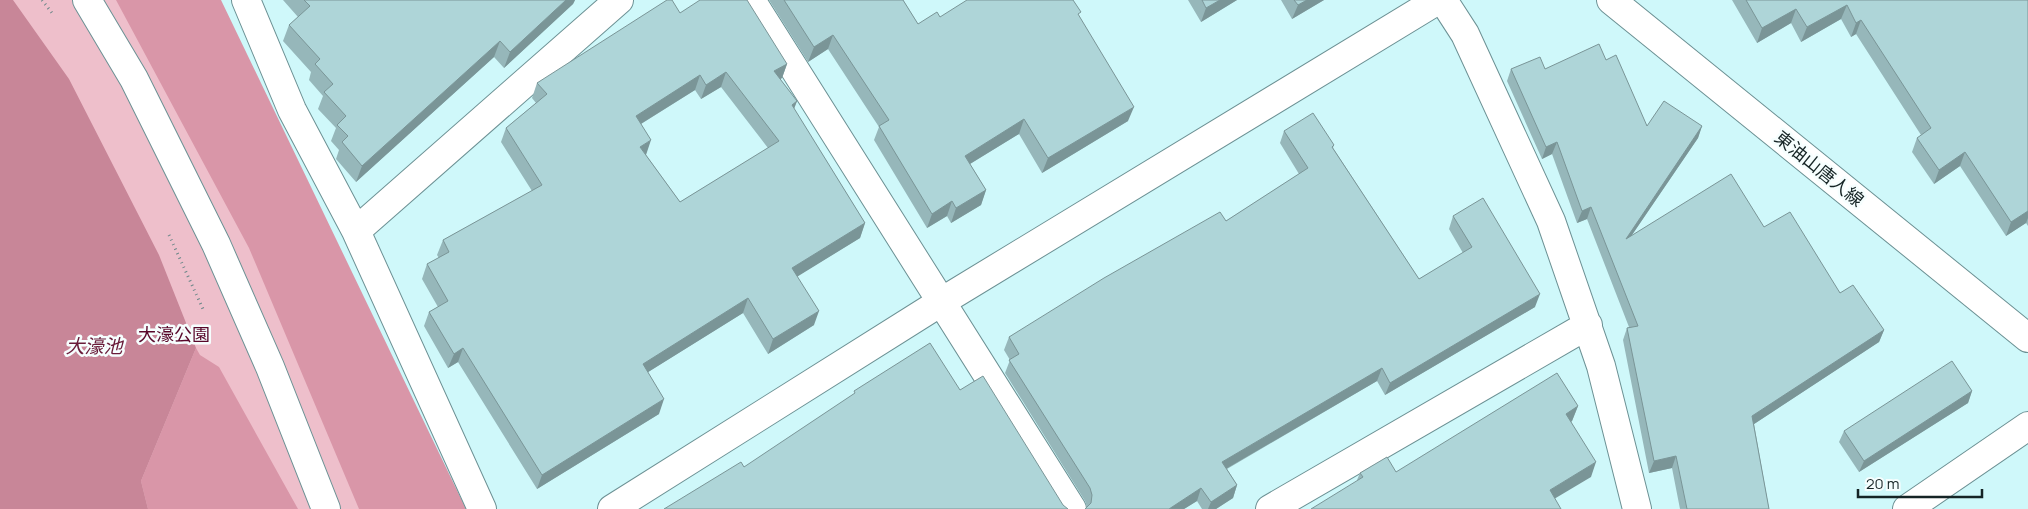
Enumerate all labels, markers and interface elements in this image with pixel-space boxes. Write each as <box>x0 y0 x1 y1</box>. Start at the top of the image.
street label: 東油山唐人線 <box>1770 125 1869 212</box>
park label: 大濠公園 <box>138 322 210 346</box>
water label: 大濠池 <box>65 333 124 359</box>
scale bar <box>1858 466 1982 498</box>
text: 20 m <box>1866 473 1899 494</box>

